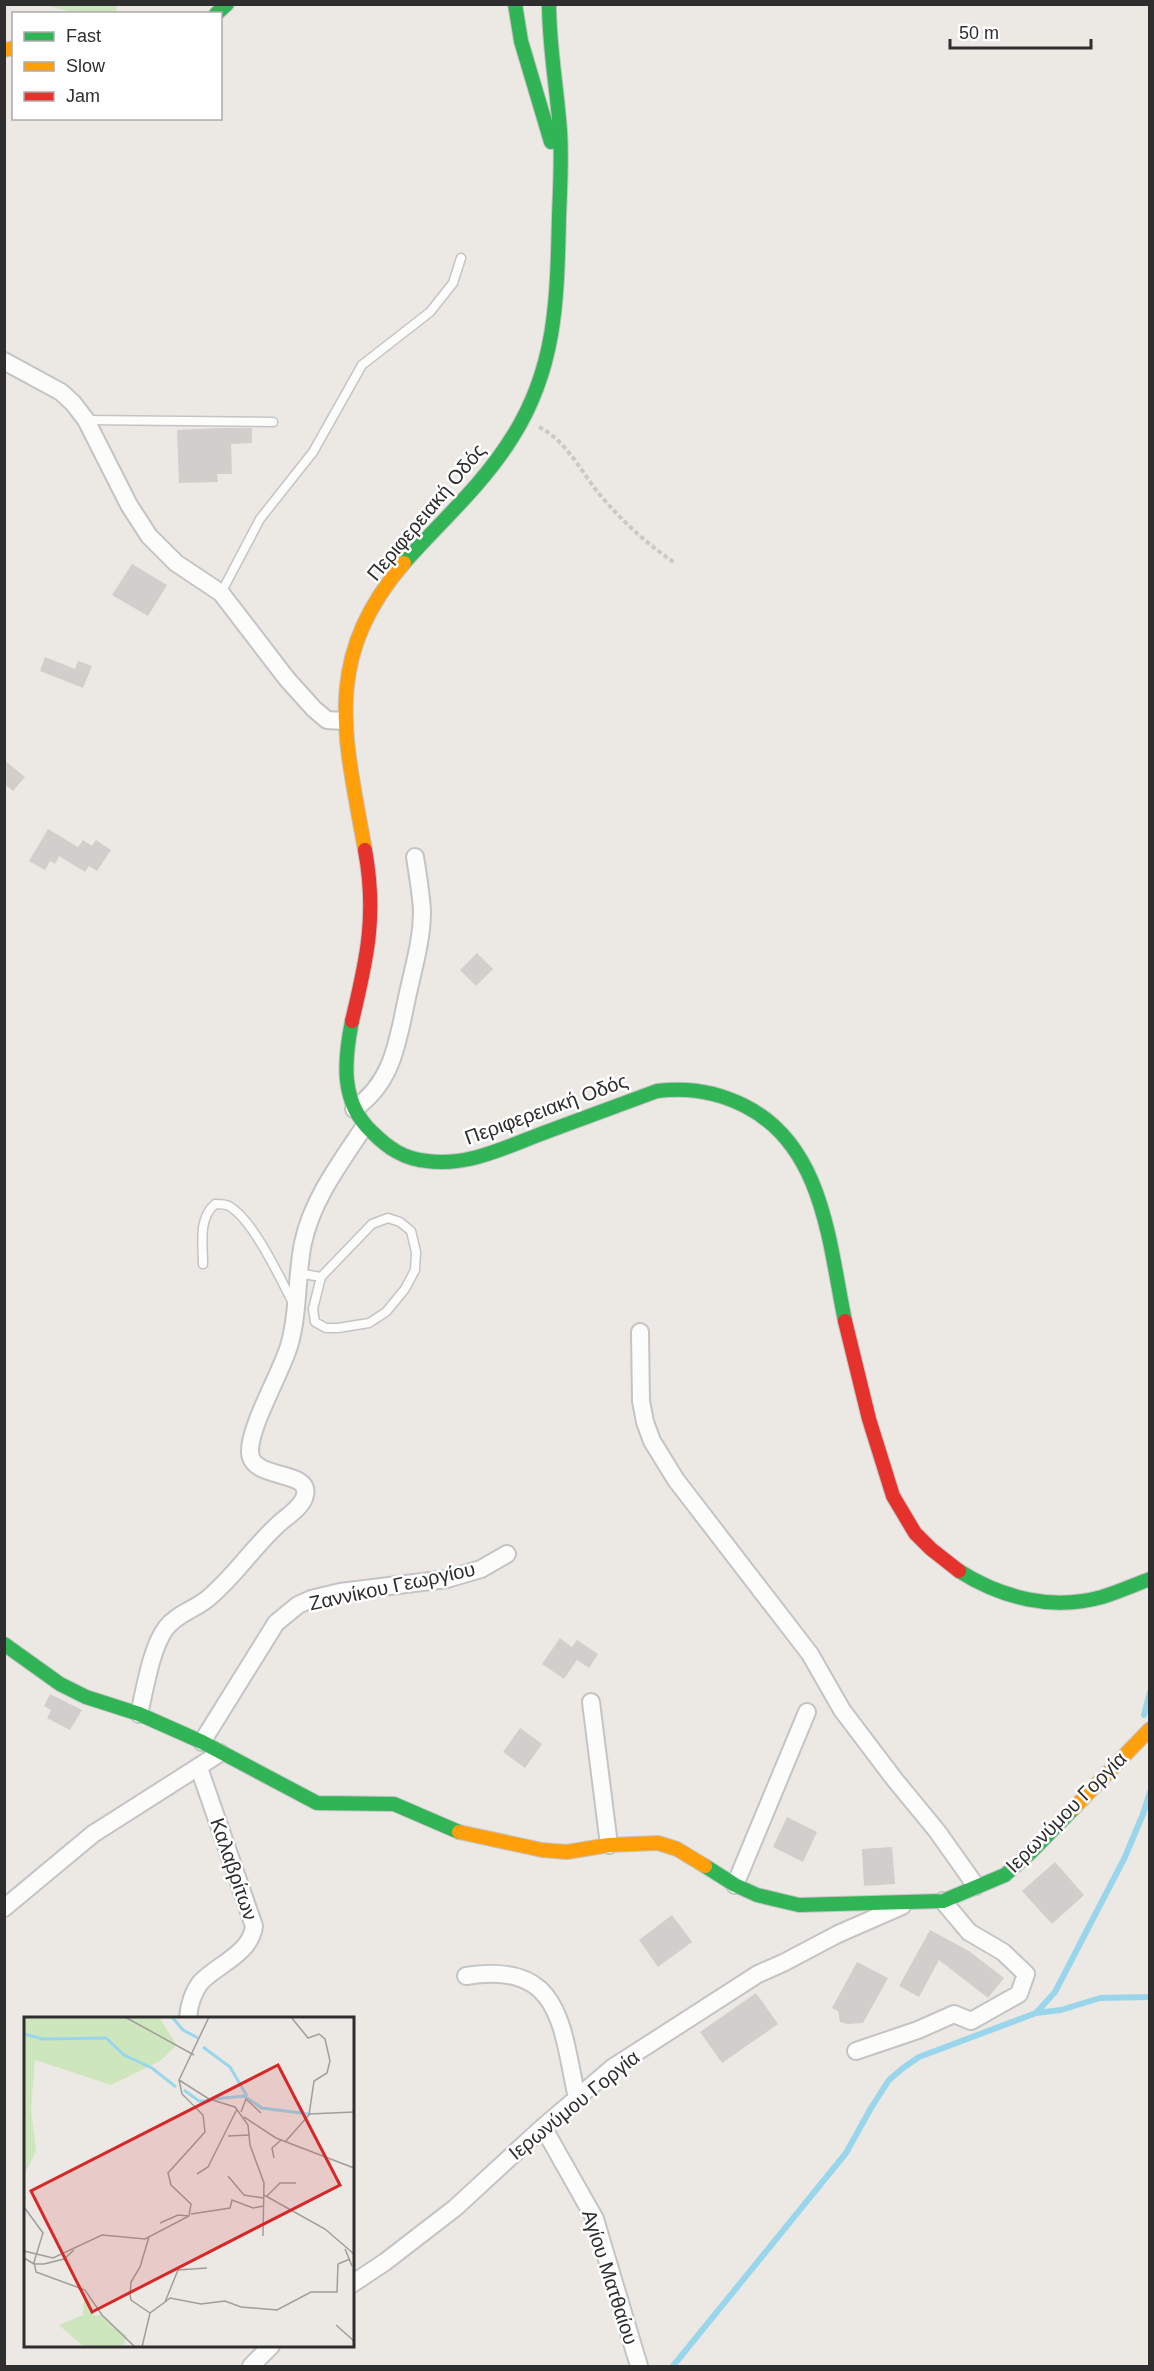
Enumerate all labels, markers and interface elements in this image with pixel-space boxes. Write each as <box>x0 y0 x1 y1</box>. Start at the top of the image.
legend <box>12 12 222 120</box>
scale bar <box>950 12 1091 50</box>
text: 50 m <box>959 23 999 43</box>
text: Fast <box>66 26 101 46</box>
text: Slow <box>66 56 106 76</box>
text: Jam <box>66 86 100 106</box>
street label: Περιφερειακή Οδός <box>362 439 490 585</box>
street label: Περιφερειακή Οδός <box>462 1069 631 1149</box>
street label: Ζαννίκου Γεωργίου <box>307 1558 477 1614</box>
street label: Ιερωνύμου Γοργία <box>1001 1747 1131 1877</box>
street label: Καλαβρίτων <box>206 1815 262 1923</box>
inset map <box>24 2017 354 2347</box>
street label: Ιερωνύμου Γοργία <box>504 2046 644 2164</box>
street label: Αγίου Ματθαίου <box>578 2207 642 2347</box>

